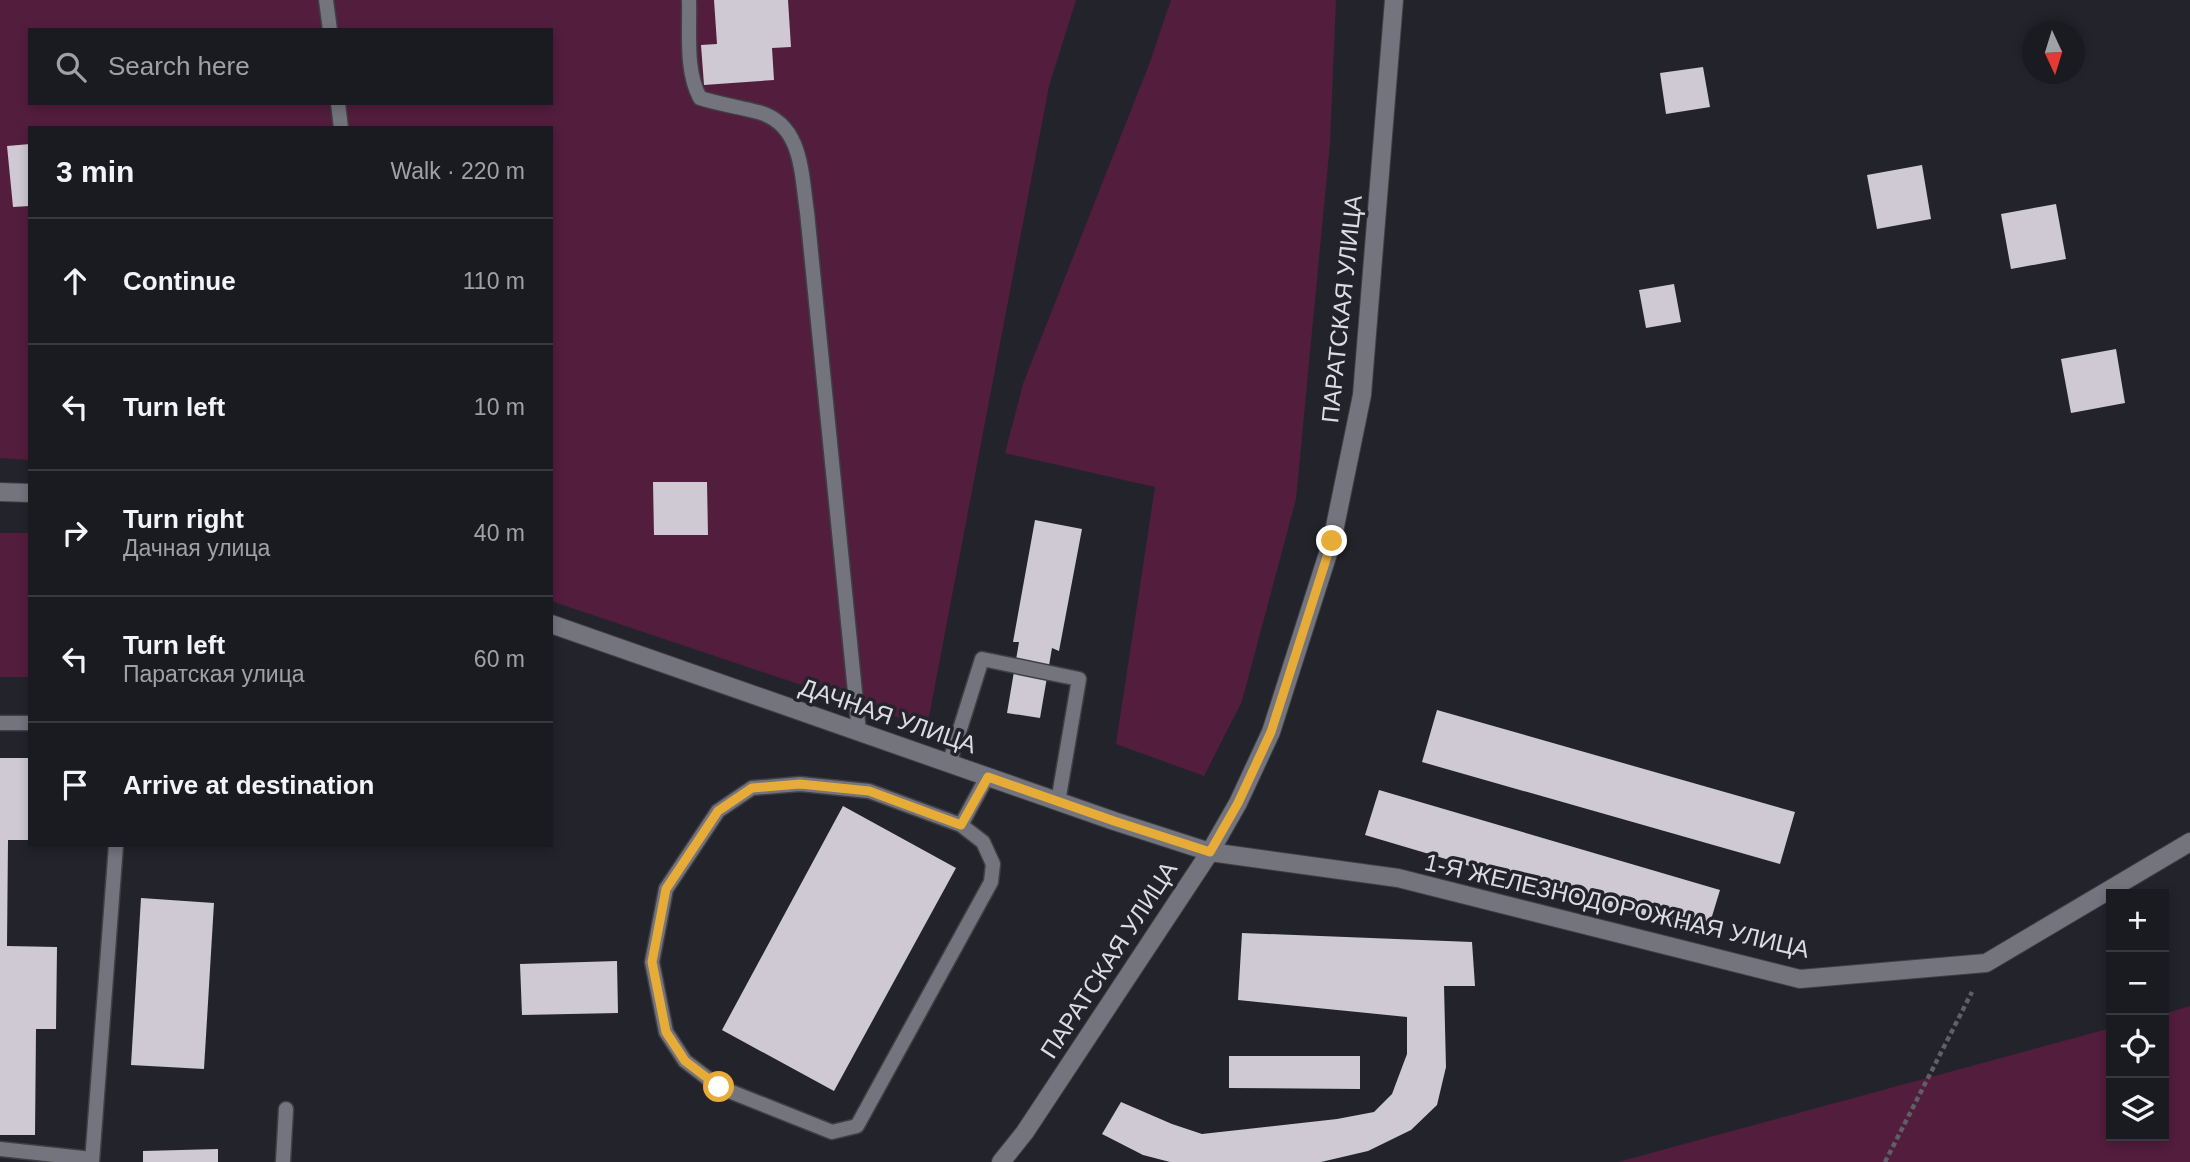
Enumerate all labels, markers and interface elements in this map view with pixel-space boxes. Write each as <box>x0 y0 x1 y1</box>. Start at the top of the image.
north arrow <box>2022 21 2085 84</box>
search box <box>28 28 553 105</box>
icon: search <box>52 48 90 86</box>
text: Search here <box>108 51 250 81</box>
text: 3 min <box>56 155 134 188</box>
text: Walk · 220 m <box>390 158 525 184</box>
street label: ПАРАТСКАЯ УЛИЦА <box>1316 194 1367 424</box>
icon: ahead <box>56 262 94 300</box>
text: Continue <box>123 266 236 296</box>
text: 110 m <box>463 268 525 294</box>
icon: left <box>56 388 94 426</box>
text: Turn left <box>123 392 225 422</box>
text: 10 m <box>474 394 525 420</box>
text: Turn right <box>123 504 244 534</box>
icon: right <box>56 514 94 552</box>
text: 40 m <box>474 520 525 546</box>
route end <box>1316 525 1347 556</box>
text: Дачная улица <box>123 535 270 561</box>
text: Turn left <box>123 630 225 660</box>
icon: left <box>56 640 94 678</box>
text: 60 m <box>474 646 525 672</box>
text: Паратская улица <box>123 661 305 687</box>
street label: ДАЧНАЯ УЛИЦА <box>796 673 980 758</box>
icon: arrive <box>56 766 94 804</box>
text: Arrive at destination <box>123 770 374 800</box>
street label: 1-Я ЖЕЛЕЗНОДОРОЖНАЯ УЛИЦА <box>1422 848 1812 963</box>
street label: ПАРАТСКАЯ УЛИЦА <box>1035 856 1182 1063</box>
map controls <box>2106 889 2169 1141</box>
button: + <box>2106 889 2169 952</box>
button: − <box>2106 952 2169 1015</box>
button: locate <box>2106 1015 2169 1078</box>
route start <box>703 1071 734 1102</box>
button: layers <box>2106 1078 2169 1141</box>

